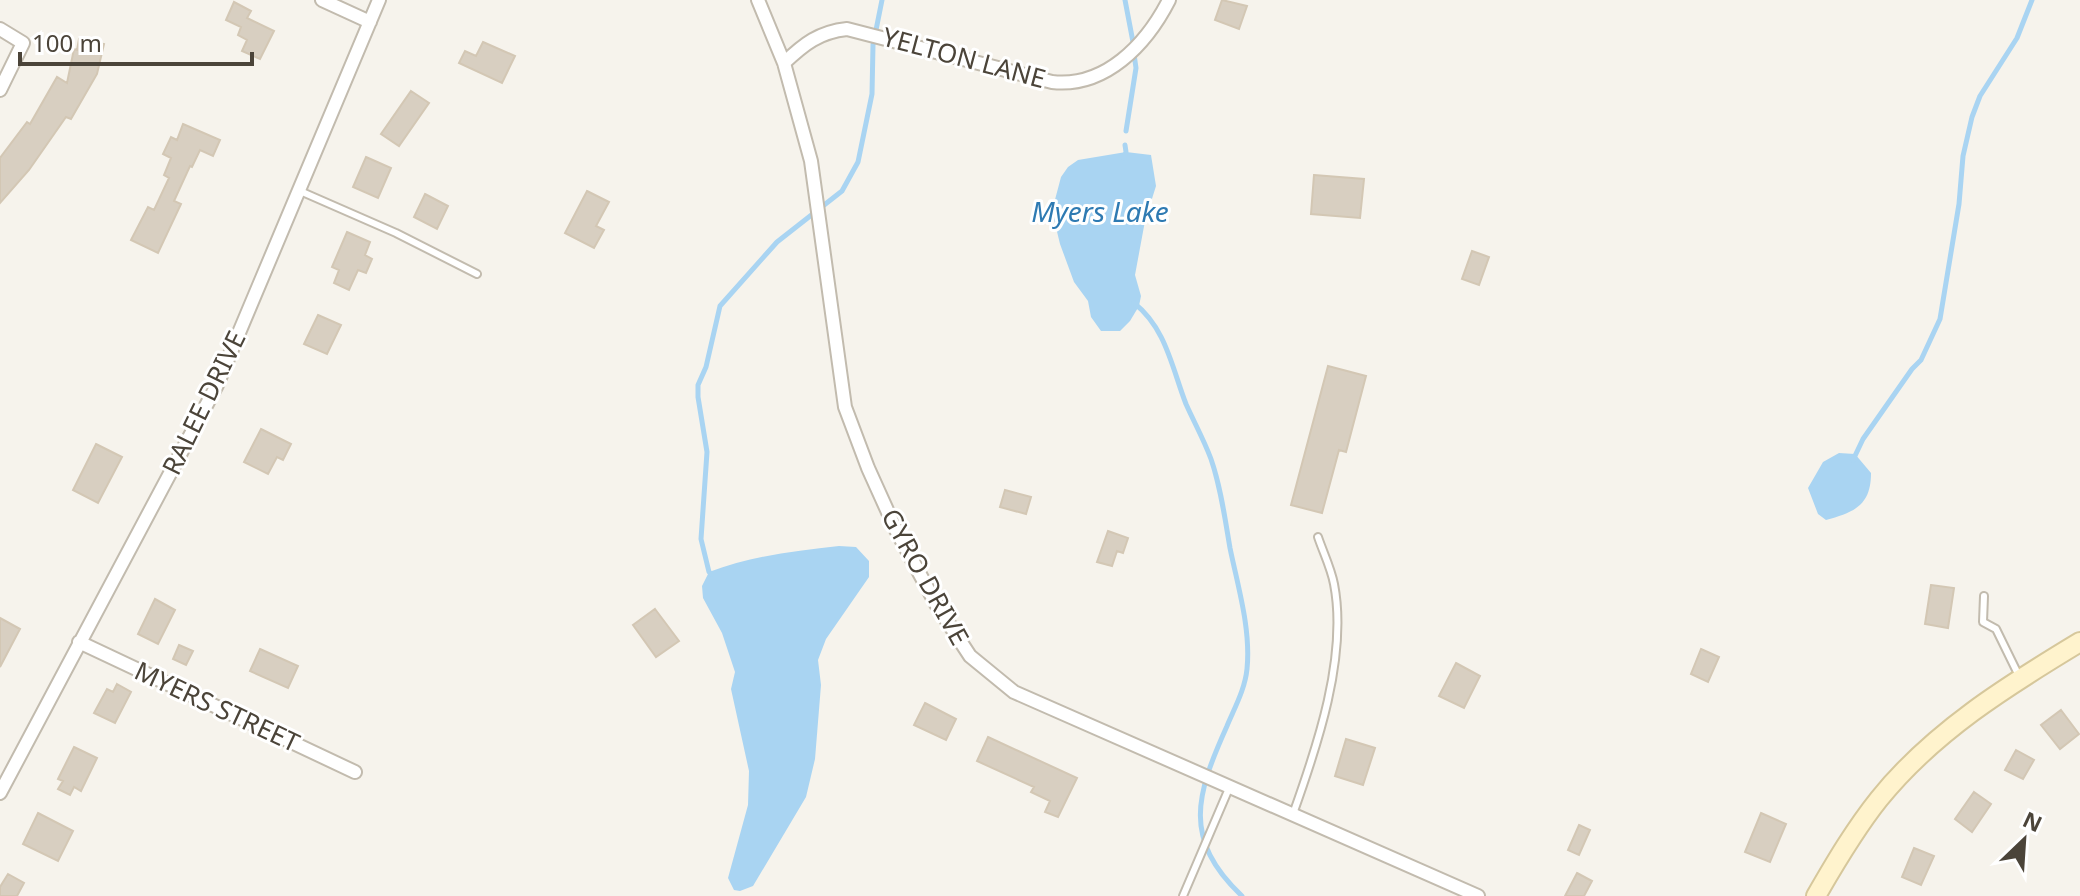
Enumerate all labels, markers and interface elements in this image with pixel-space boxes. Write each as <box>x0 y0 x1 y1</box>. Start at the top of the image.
scale bar <box>20 16 252 66</box>
street label: YELTON LANE <box>879 18 1050 96</box>
text: 100 m <box>32 26 102 59</box>
water label: Myers Lake <box>1031 192 1169 230</box>
street label: RALEE DRIVE <box>153 325 253 481</box>
street label: GYRO DRIVE <box>874 502 978 651</box>
street label: MYERS STREET <box>129 652 306 760</box>
north arrow <box>1984 800 2064 880</box>
text: N <box>2018 804 2047 838</box>

